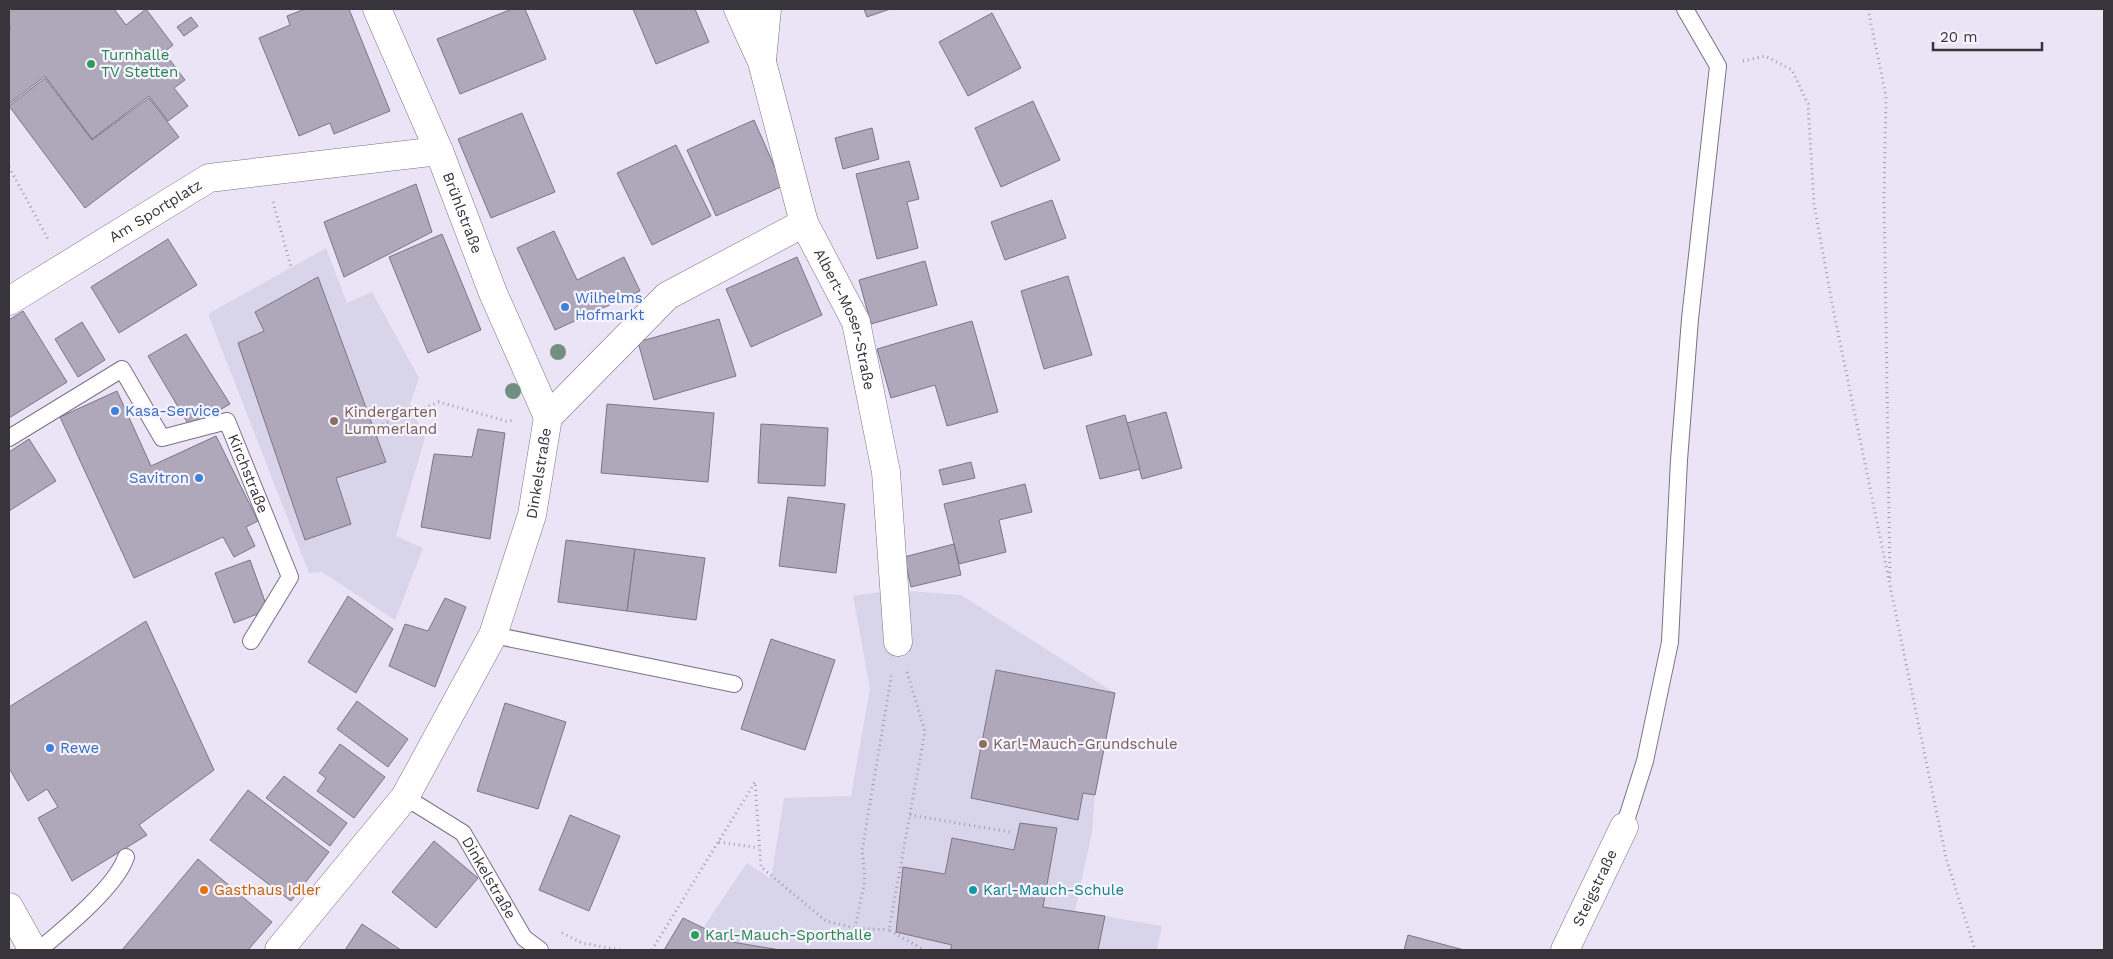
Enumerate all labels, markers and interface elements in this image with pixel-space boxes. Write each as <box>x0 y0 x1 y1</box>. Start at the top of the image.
scale bar <box>1933 20 2042 52</box>
text: 20 m <box>1940 28 1978 46</box>
place label: Turnhalle TV Stetten <box>101 46 178 81</box>
marker: Turnhalle TV Stetten <box>85 58 97 70</box>
street label: Brühlstraße <box>439 170 486 256</box>
street label: Am Sportplatz <box>106 176 205 246</box>
street label: Albert-Moser-Straße <box>810 245 878 391</box>
place label: Wilhelms Hofmarkt <box>575 289 645 324</box>
marker: Wilhelms Hofmarkt <box>559 301 571 313</box>
place label: Kasa-Service <box>125 402 220 420</box>
place label: Kindergarten Lummerland <box>344 403 437 438</box>
marker: Kasa-Service <box>109 405 121 417</box>
marker: Kindergarten Lummerland <box>328 415 340 427</box>
street label: Dinkelstraße <box>523 426 555 520</box>
street label: Kirchstraße <box>224 431 272 516</box>
place label: Savitron <box>129 469 189 487</box>
marker: Savitron <box>193 472 205 484</box>
place label: Karl-Mauch-Grundschule <box>993 735 1178 753</box>
marker: Karl-Mauch-Grundschule <box>977 738 989 750</box>
place label: Rewe <box>60 739 99 757</box>
marker: Rewe <box>44 742 56 754</box>
street label: Dinkelstraße <box>458 833 520 922</box>
street label: Steigstraße <box>1569 846 1621 929</box>
place label: Gasthaus Idler <box>214 881 321 899</box>
place label: Karl-Mauch-Schule <box>983 881 1124 899</box>
marker: Gasthaus Idler <box>198 884 210 896</box>
marker: Karl-Mauch-Schule <box>967 884 979 896</box>
place label: Karl-Mauch-Sporthalle <box>705 926 872 944</box>
marker: Karl-Mauch-Sporthalle <box>689 929 701 941</box>

